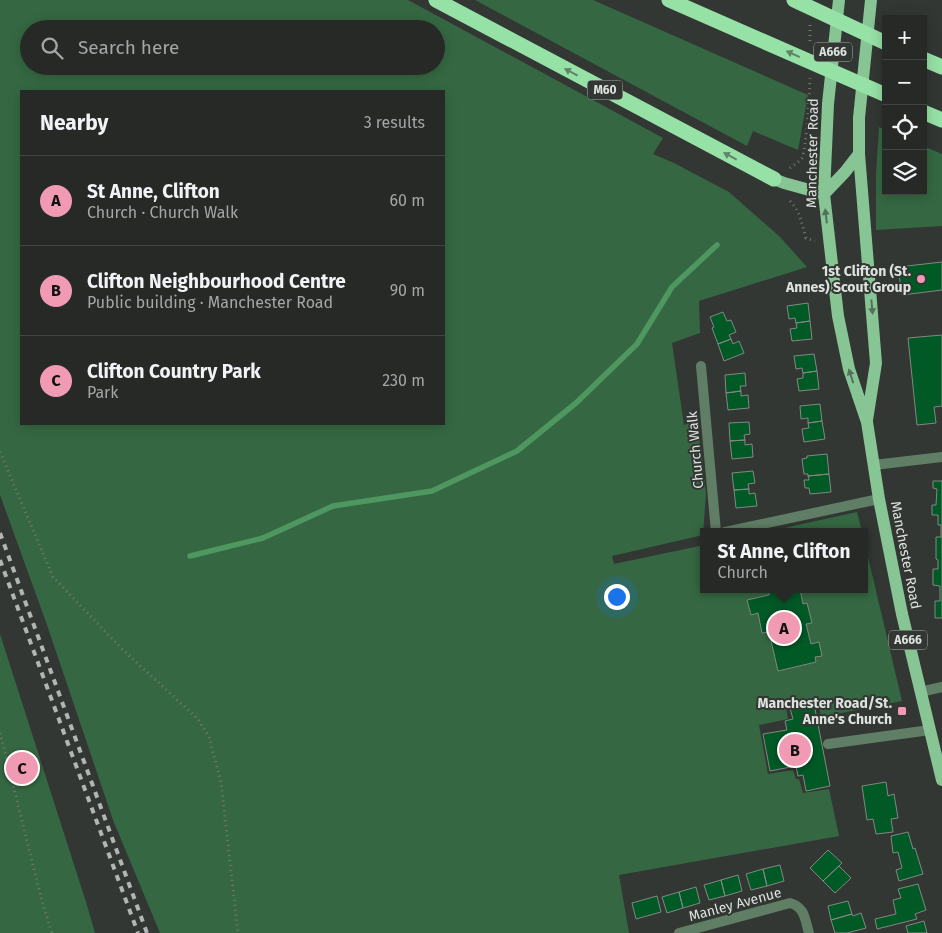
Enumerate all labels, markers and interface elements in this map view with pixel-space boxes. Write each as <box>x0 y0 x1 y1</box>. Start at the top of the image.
map controls <box>882 15 927 195</box>
button: + <box>882 15 927 60</box>
search box <box>20 20 445 75</box>
icon: search <box>38 34 66 62</box>
text: Search here <box>78 36 179 59</box>
road number: A666 <box>814 42 852 62</box>
one-way arrow <box>786 50 800 58</box>
button: − <box>882 60 927 105</box>
one-way arrow <box>564 68 579 76</box>
road number: M60 <box>588 80 622 100</box>
street label: Manchester Road <box>803 98 822 208</box>
button: locate <box>882 105 927 150</box>
text: Nearby <box>40 110 108 136</box>
text: 3 results <box>364 113 425 132</box>
button: layers <box>882 150 927 195</box>
one-way arrow <box>723 152 738 160</box>
text: St Anne, Clifton <box>87 180 220 203</box>
text: A <box>51 191 61 210</box>
text: 60 m <box>390 191 425 210</box>
text: Church · Church Walk <box>87 203 238 222</box>
one-way arrow <box>822 207 830 223</box>
place label: 1st Clifton (St. Annes) Scout Group <box>785 263 911 296</box>
text: Clifton Neighbourhood Centre <box>87 270 346 293</box>
marker: 1st Clifton (St. Annes) Scout Group <box>915 273 927 285</box>
text: B <box>51 281 61 300</box>
text: 90 m <box>390 281 425 300</box>
text: Public building · Manchester Road <box>87 293 333 312</box>
one-way arrow <box>868 300 876 316</box>
text: Clifton Country Park <box>87 360 261 383</box>
one-way arrow <box>847 368 855 383</box>
text: C <box>51 371 61 390</box>
text: 230 m <box>382 371 425 390</box>
text: Park <box>87 383 119 402</box>
street label: Church Walk <box>684 410 707 489</box>
street label: Manchester Road <box>887 500 924 611</box>
popup <box>700 528 868 593</box>
text: St Anne, Clifton <box>718 540 850 563</box>
text: Church <box>718 563 768 582</box>
your location <box>604 584 630 610</box>
pin: A <box>768 609 800 647</box>
road number: A666 <box>889 630 927 650</box>
place label: Manchester Road/St. Anne's Church <box>757 695 892 728</box>
marker: Manchester Road/St. Anne's Church <box>896 705 908 717</box>
pin: B <box>779 731 811 769</box>
pin: C <box>6 749 38 787</box>
street label: Manley Avenue <box>687 884 783 925</box>

